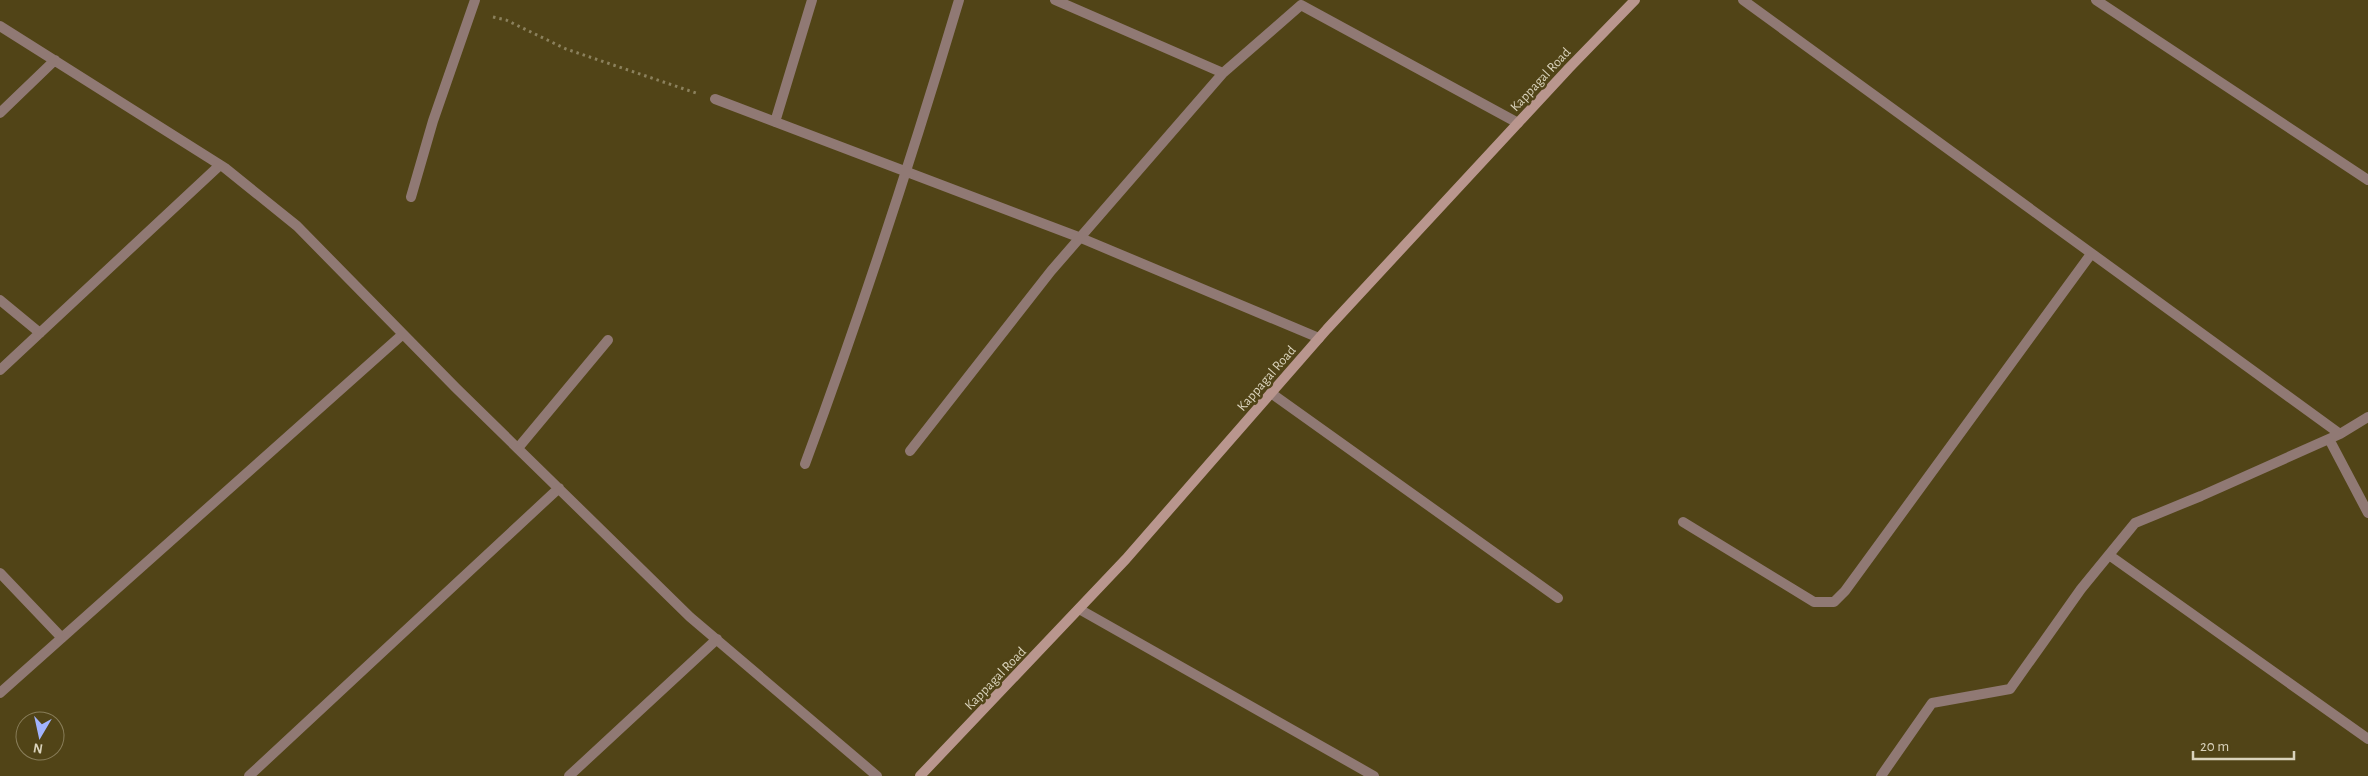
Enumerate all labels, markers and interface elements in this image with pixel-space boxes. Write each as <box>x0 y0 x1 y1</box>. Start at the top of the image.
street label: Kappagal Road <box>1508 45 1574 114</box>
street label: Kappagal Road <box>1235 343 1299 414</box>
street label: Kappagal Road <box>962 645 1029 713</box>
north arrow <box>15 711 65 761</box>
scale bar <box>2193 728 2294 760</box>
text: 20 m <box>2200 739 2229 754</box>
text: N <box>32 740 44 756</box>

